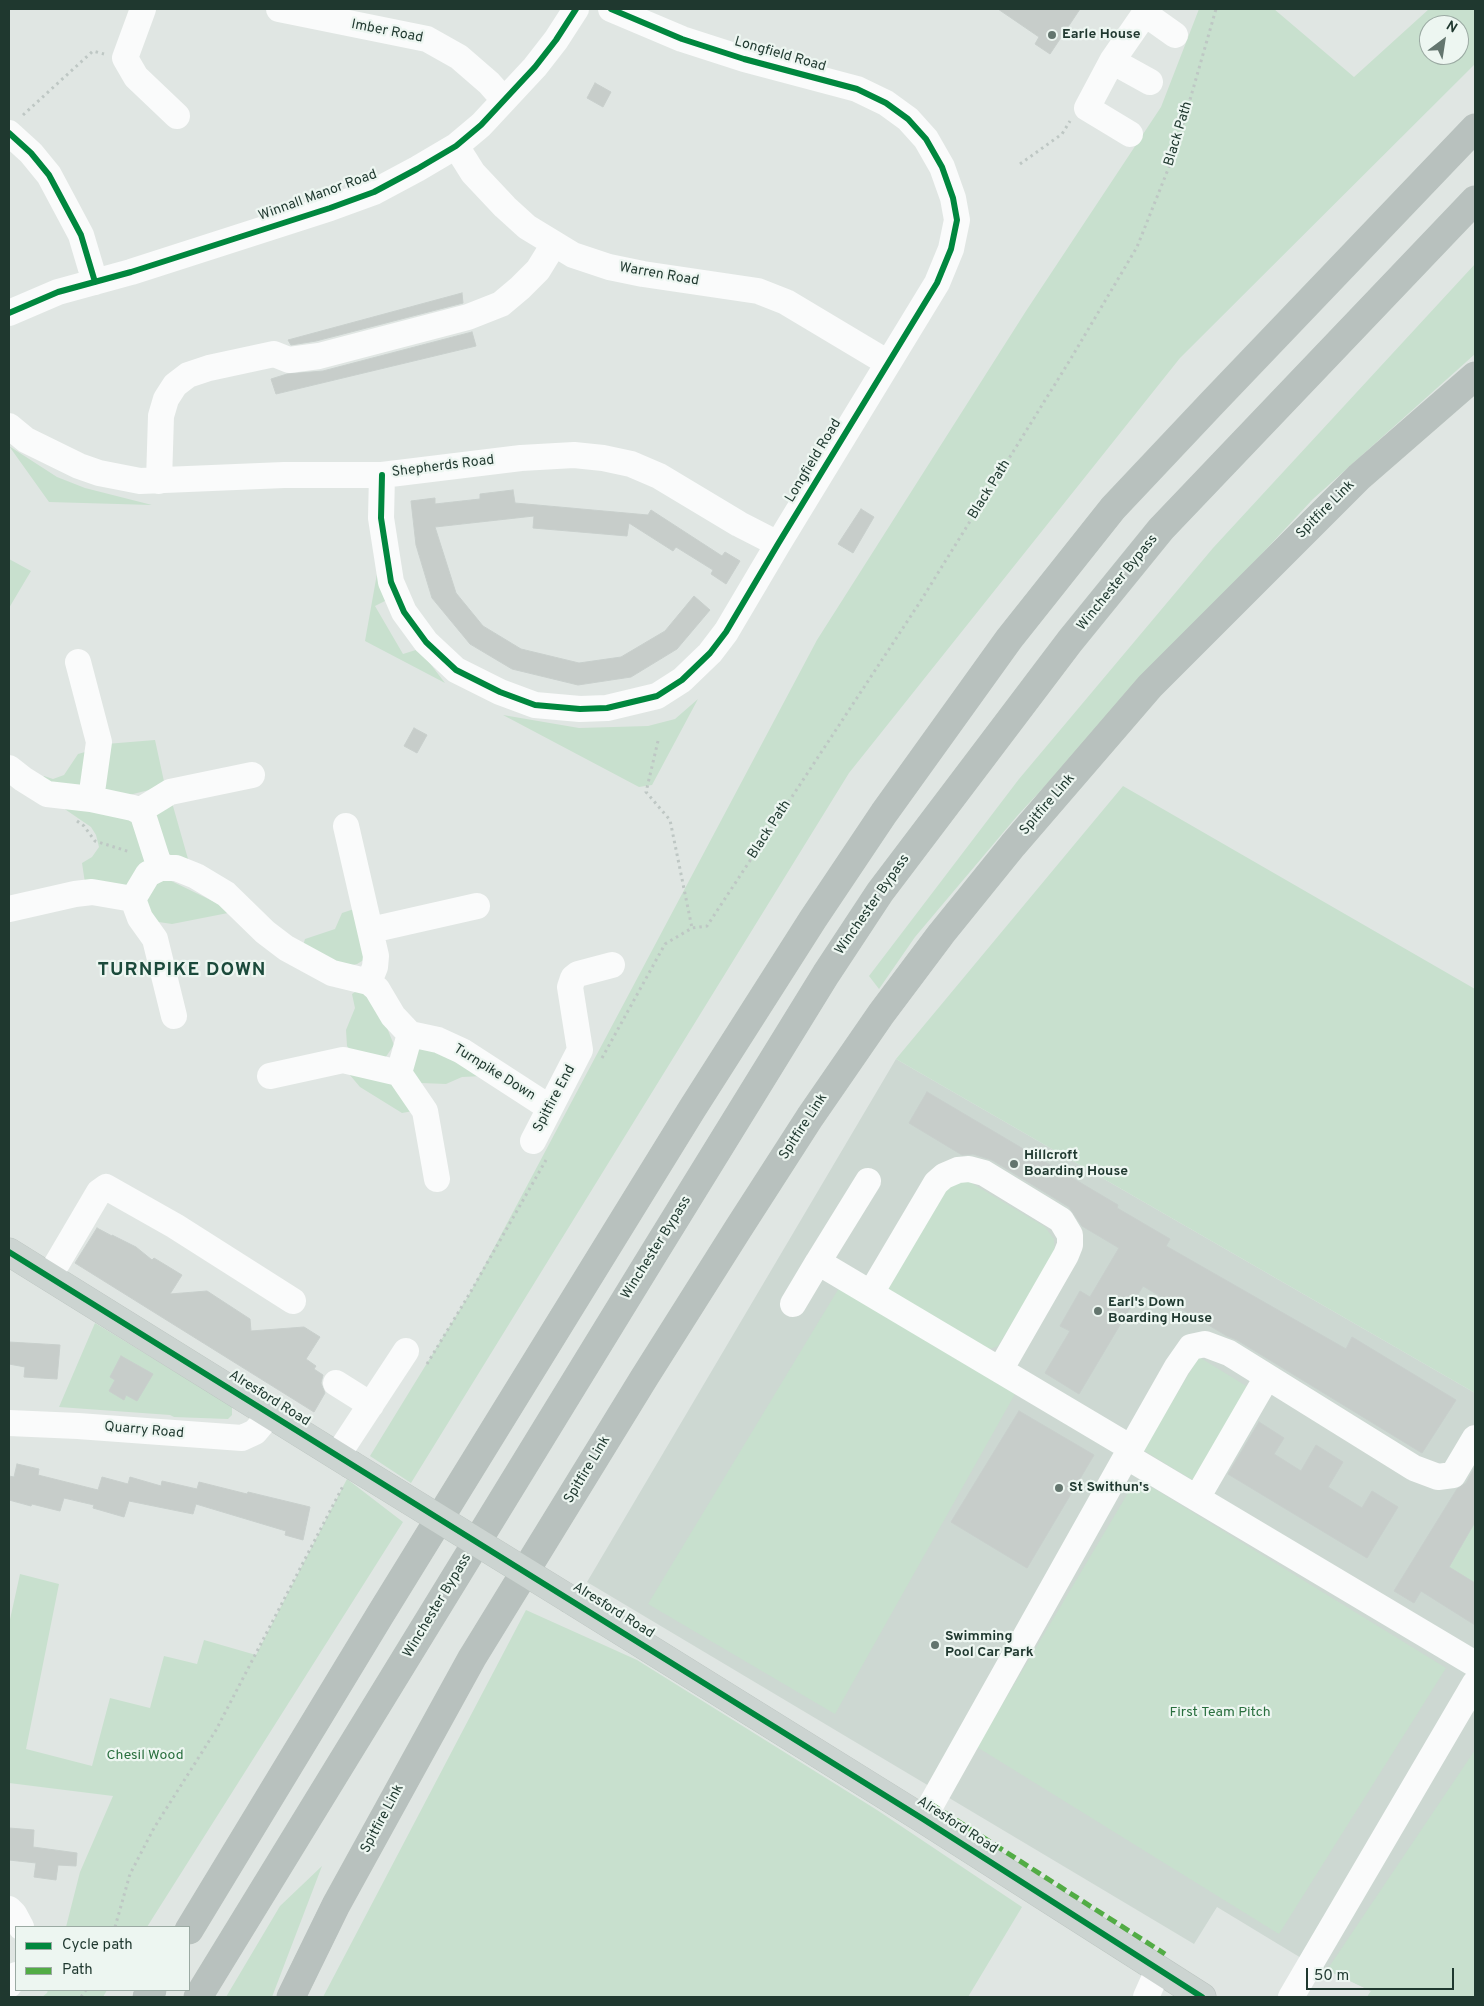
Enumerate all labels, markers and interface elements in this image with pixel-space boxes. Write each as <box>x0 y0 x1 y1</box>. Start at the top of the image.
north arrow <box>1419 15 1469 65</box>
street label: Imber Road <box>350 17 424 47</box>
text: N <box>1443 18 1460 37</box>
place label: Earle House <box>1062 27 1141 43</box>
marker: Earle House <box>1046 29 1058 41</box>
street label: Longfield Road <box>732 34 828 76</box>
street label: Black Path <box>1161 100 1197 168</box>
street label: Winnall Manor Road <box>257 167 379 225</box>
street label: Warren Road <box>618 260 700 290</box>
street label: Longfield Road <box>782 416 846 506</box>
street label: Shepherds Road <box>391 452 495 482</box>
street label: Black Path <box>965 457 1015 523</box>
street label: Spitfire Link <box>1293 477 1359 543</box>
street label: Winchester Bypass <box>1074 532 1162 634</box>
street label: Spitfire Link <box>1017 771 1079 839</box>
street label: Black Path <box>745 797 795 863</box>
street label: Winchester Bypass <box>832 852 914 958</box>
district label: TURNPIKE DOWN <box>96 960 268 982</box>
street label: Turnpike Down <box>450 1041 538 1105</box>
street label: Spitfire End <box>530 1063 580 1135</box>
street label: Spitfire Link <box>776 1091 832 1163</box>
place label: Hillcroft Boarding House <box>1024 1148 1128 1180</box>
marker: Hillcroft Boarding House <box>1008 1158 1020 1170</box>
street label: Winchester Bypass <box>618 1193 696 1303</box>
place label: Earl's Down Boarding House <box>1108 1295 1212 1328</box>
marker: Earl's Down Boarding House <box>1092 1305 1104 1317</box>
street label: Alresford Road <box>225 1367 313 1431</box>
street label: Quarry Road <box>104 1419 184 1443</box>
street label: Spitfire Link <box>561 1433 615 1507</box>
place label: St Swithun's <box>1069 1480 1149 1496</box>
marker: St Swithun's <box>1053 1482 1065 1494</box>
street label: Winchester Bypass <box>400 1551 476 1661</box>
street label: Alresford Road <box>569 1579 657 1643</box>
place label: Swimming Pool Car Park <box>945 1629 1034 1661</box>
marker: Swimming Pool Car Park <box>929 1639 941 1651</box>
park label: First Team Pitch <box>1169 1705 1271 1721</box>
park label: Chesil Wood <box>106 1748 184 1764</box>
street label: Spitfire Link <box>358 1782 408 1856</box>
street label: Alresford Road <box>914 1794 1000 1858</box>
legend <box>15 1926 190 1991</box>
text: Cycle path <box>62 1936 133 1955</box>
scale bar <box>1309 1958 1456 1990</box>
text: Path <box>62 1961 93 1980</box>
text: 50 m <box>1314 1967 1349 1986</box>

